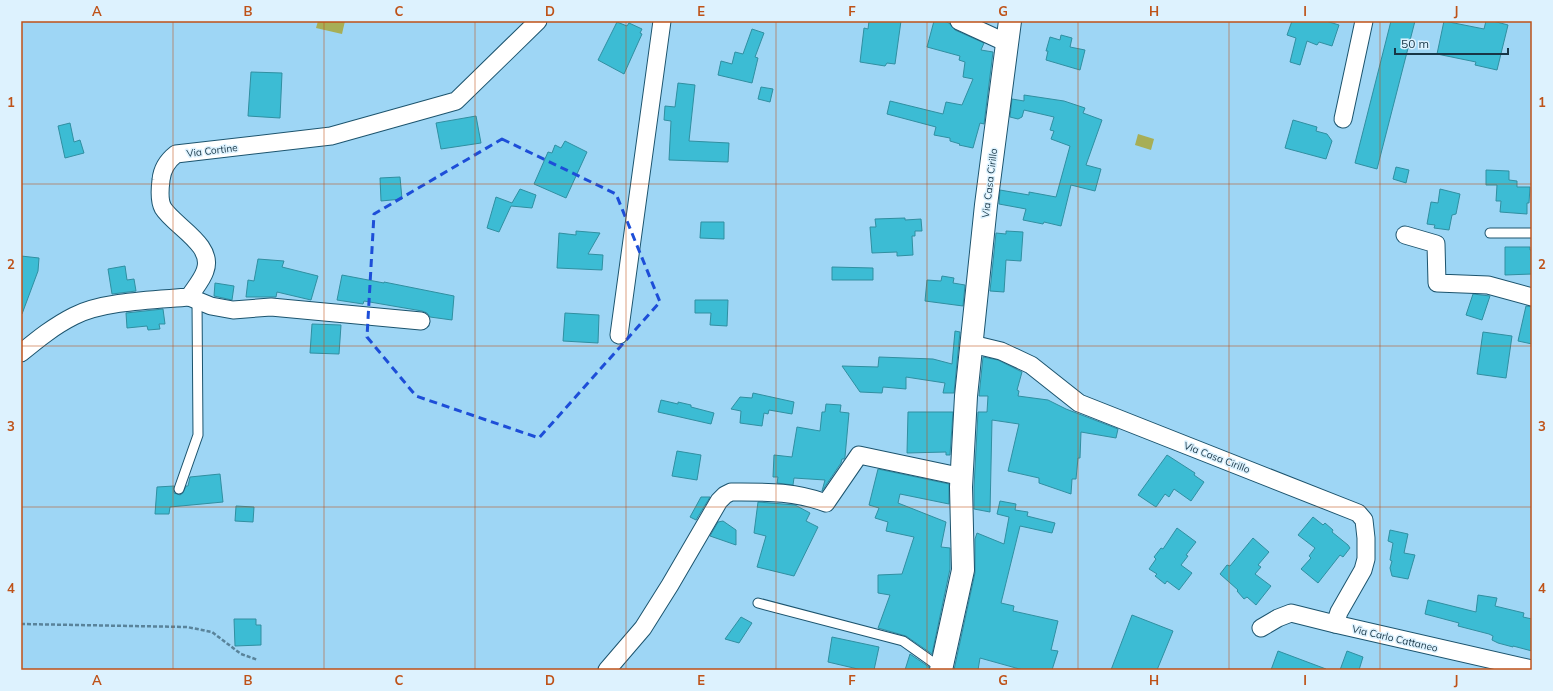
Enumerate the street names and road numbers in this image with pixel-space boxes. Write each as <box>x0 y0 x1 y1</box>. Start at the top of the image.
street label: Via Cortine <box>186 141 238 160</box>
street label: Via Casa Cirillo <box>979 147 1000 219</box>
street label: Via Casa Cirillo <box>1182 439 1252 476</box>
street label: Via Carlo Cattaneo <box>1351 622 1439 655</box>

